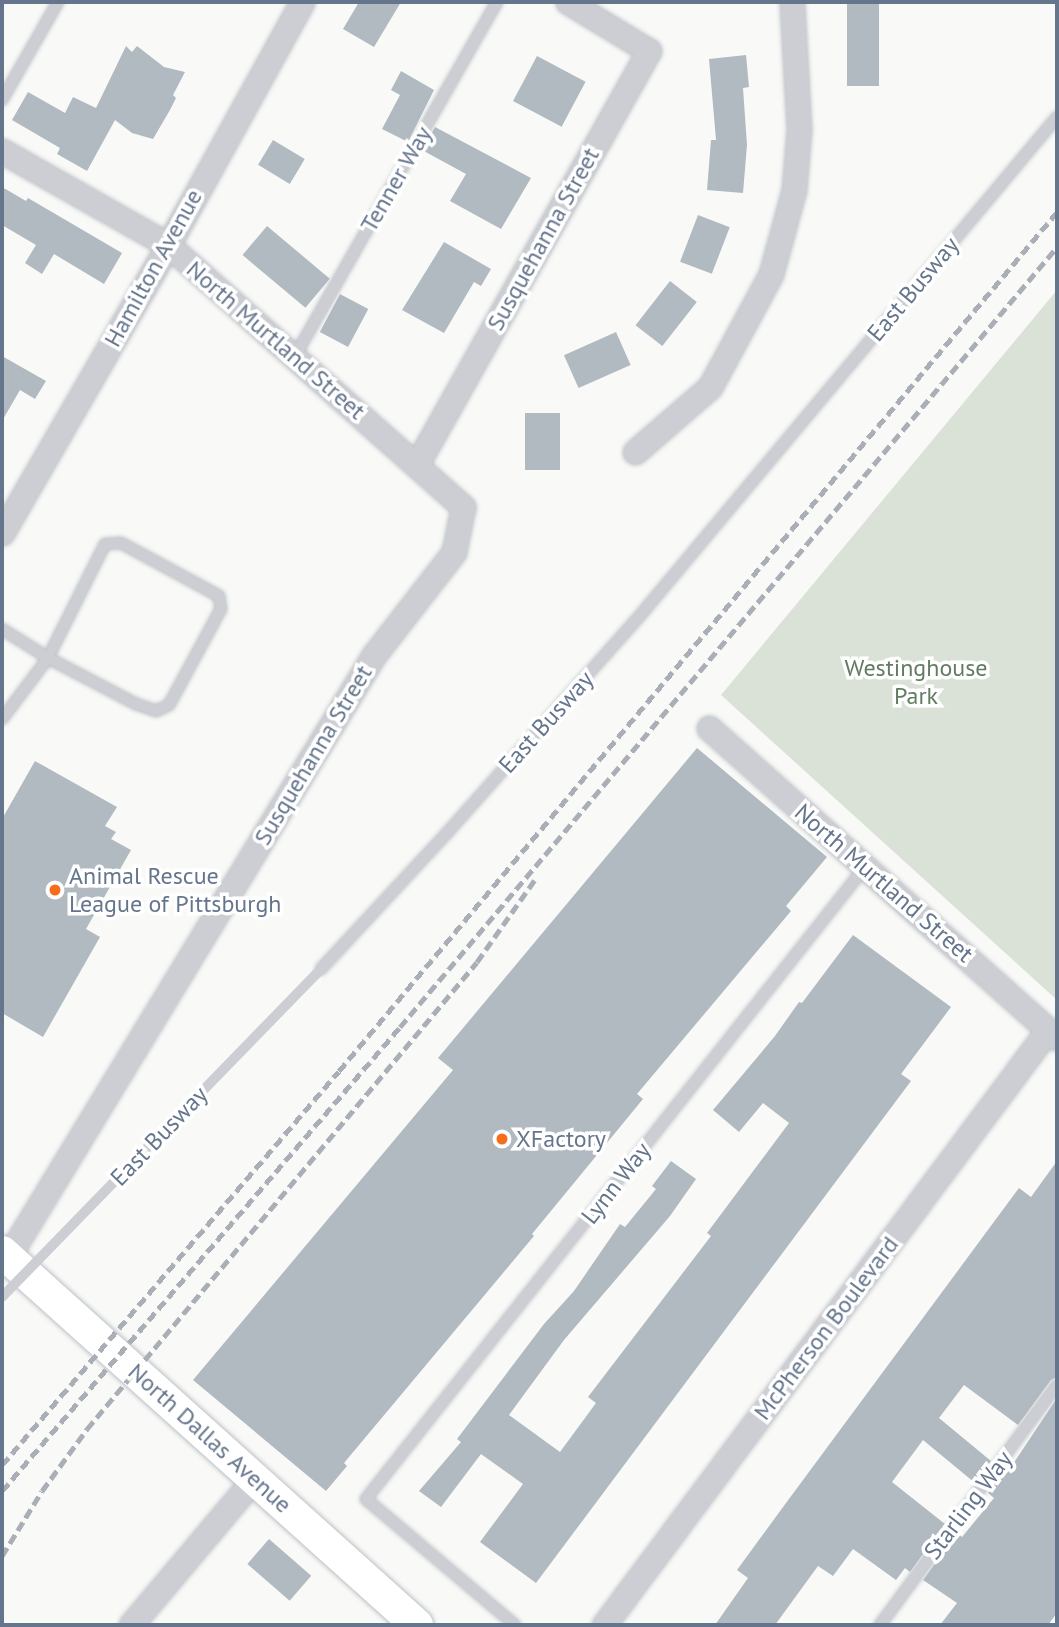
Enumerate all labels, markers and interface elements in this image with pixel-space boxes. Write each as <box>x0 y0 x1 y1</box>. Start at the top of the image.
street label: Tenner Way <box>354 121 438 237</box>
street label: Susquehanna Street <box>481 143 605 335</box>
street label: Hamilton Avenue <box>98 184 208 352</box>
street label: East Busway <box>861 231 965 347</box>
street label: North Murtland Street <box>181 255 371 425</box>
park label: Westinghouse Park <box>845 654 987 710</box>
street label: Susquehanna Street <box>248 660 378 850</box>
street label: East Busway <box>493 665 599 779</box>
street label: North Murtland Street <box>789 798 979 968</box>
place label: Animal Rescue League of Pittsburgh <box>69 862 281 918</box>
marker: Animal Rescue League of Pittsburgh <box>47 882 63 898</box>
street label: East Busway <box>104 1080 214 1192</box>
place label: XFactory <box>516 1125 606 1153</box>
marker: XFactory <box>494 1131 510 1147</box>
street label: Lynn Way <box>575 1136 657 1230</box>
street label: McPherson Boulevard <box>748 1231 904 1425</box>
street label: North Dallas Avenue <box>122 1357 298 1519</box>
street label: Starling Way <box>918 1445 1018 1565</box>

